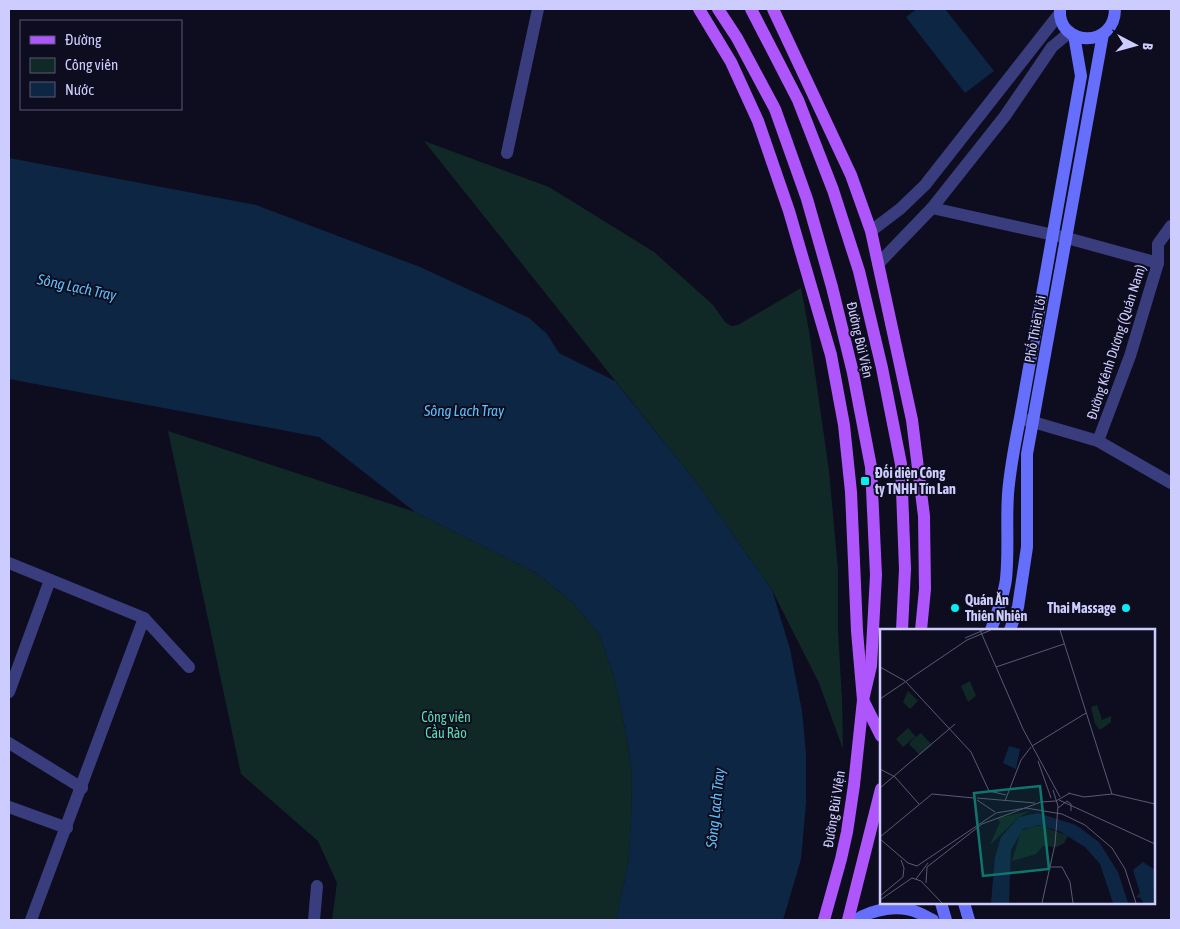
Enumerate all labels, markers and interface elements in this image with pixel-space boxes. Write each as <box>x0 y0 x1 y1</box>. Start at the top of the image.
legend <box>20 20 182 110</box>
north arrow <box>1110 20 1160 70</box>
text: Đường <box>65 31 102 48</box>
text: B <box>1140 42 1156 51</box>
text: Công viên <box>65 56 118 73</box>
text: Nước <box>65 81 94 98</box>
street label: Đường Kênh Dương (Quán Nam) <box>1083 262 1149 422</box>
water label: Sông Lạch Tray <box>35 270 119 304</box>
street label: Phố Thiên Lôi <box>1020 294 1049 364</box>
street label: Đường Bùi Viện <box>843 300 877 380</box>
water label: Sông Lạch Tray <box>423 402 505 419</box>
place label: Đối diện Công ty TNHH Tín Lan <box>874 464 956 497</box>
marker: Đối diện Công ty TNHH Tín Lan <box>859 475 871 487</box>
place label: Quán Ăn Thiên Nhiên <box>965 591 1028 624</box>
place label: Thai Massage <box>1047 600 1116 616</box>
marker: Quán Ăn Thiên Nhiên <box>949 602 961 614</box>
marker: Thai Massage <box>1120 602 1132 614</box>
inset map <box>880 629 1155 904</box>
park label: Công viên Cầu Rào <box>421 709 471 741</box>
water label: Sông Lạch Tray <box>702 766 728 850</box>
street label: Đường Bùi Viện <box>820 769 848 849</box>

